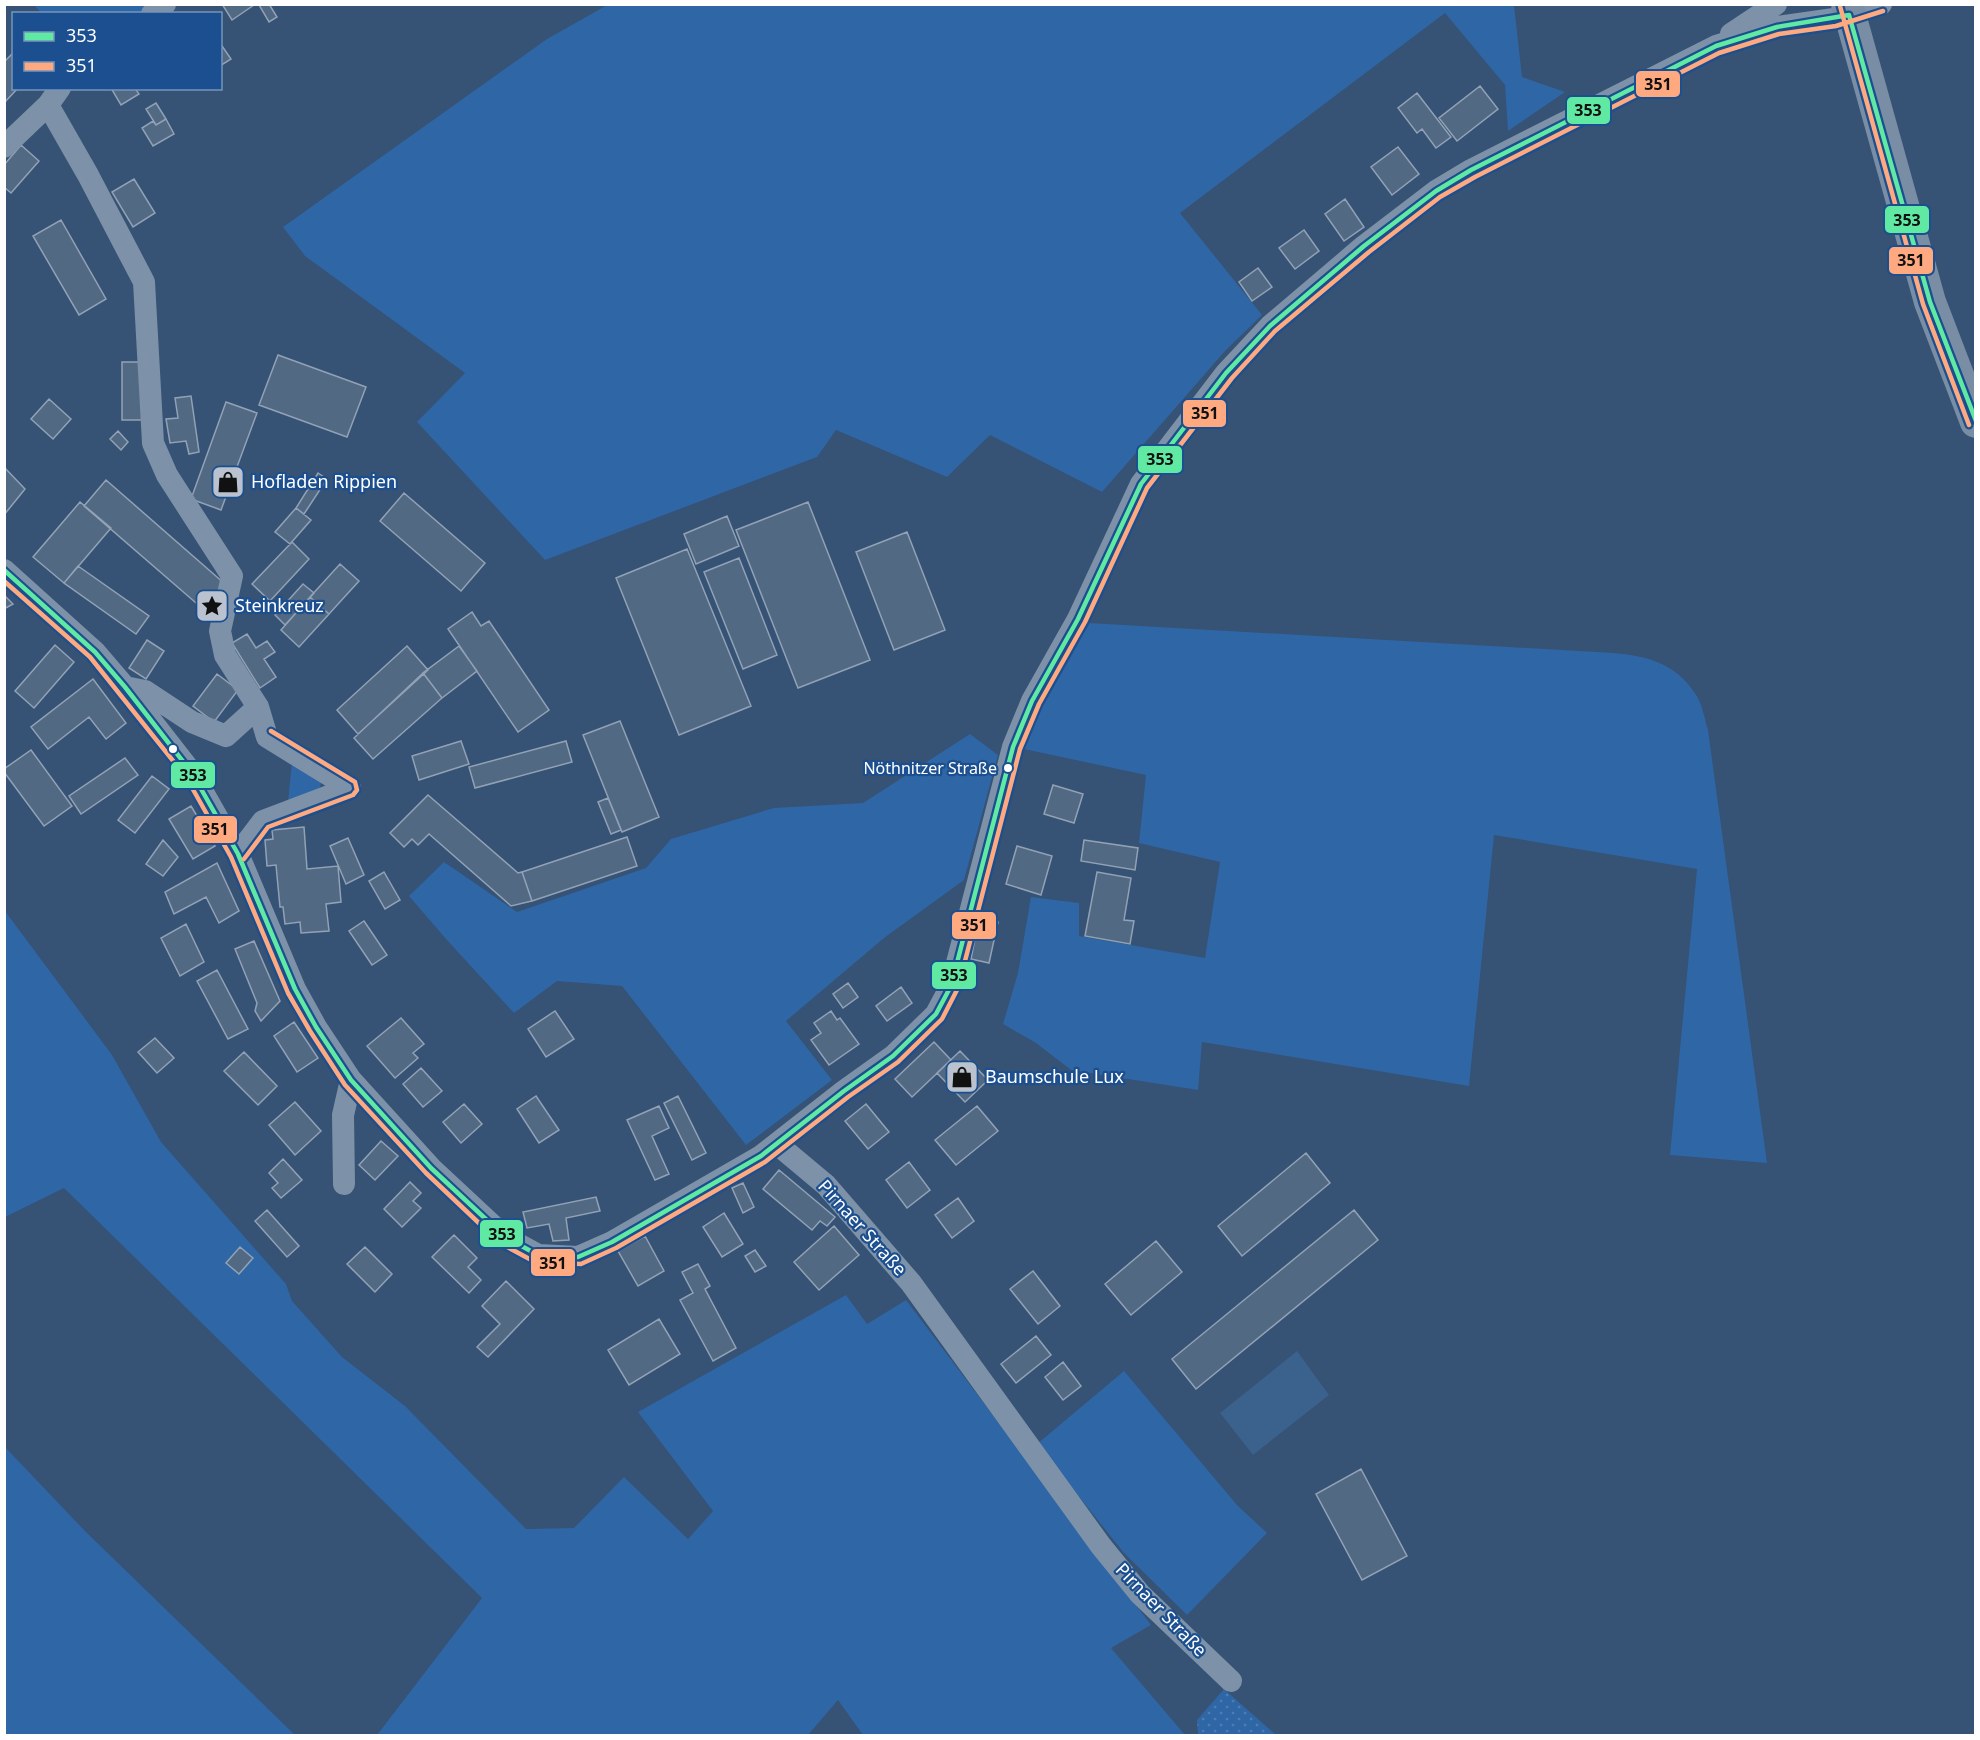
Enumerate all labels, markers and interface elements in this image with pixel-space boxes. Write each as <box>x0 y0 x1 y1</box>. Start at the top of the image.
legend <box>12 12 222 90</box>
text: 353 <box>66 23 97 47</box>
text: 351 <box>66 53 97 77</box>
line badge: 351 <box>1635 70 1681 98</box>
text: 351 <box>1644 73 1672 95</box>
line badge: 353 <box>1566 96 1611 125</box>
text: 353 <box>1574 99 1602 121</box>
line badge: 353 <box>1884 205 1930 234</box>
text: 353 <box>1893 209 1921 231</box>
line badge: 351 <box>1888 246 1934 275</box>
text: 351 <box>1897 249 1925 271</box>
line badge: 351 <box>1182 399 1227 428</box>
text: 351 <box>1191 402 1219 424</box>
line badge: 353 <box>1137 445 1183 474</box>
text: 353 <box>1146 448 1174 470</box>
shop icon: Hofladen Rippien <box>210 464 246 500</box>
place label: Hofladen Rippien <box>251 469 397 493</box>
place icon: Steinkreuz <box>194 588 230 624</box>
place label: Steinkreuz <box>235 593 324 617</box>
unlabelled marker <box>167 743 179 755</box>
place label: Nöthnitzer Straße <box>863 757 997 779</box>
line badge: 353 <box>170 761 216 789</box>
marker: Nöthnitzer Straße <box>1002 762 1014 774</box>
text: 353 <box>179 764 207 786</box>
line badge: 351 <box>193 815 238 844</box>
text: 351 <box>201 818 229 840</box>
line badge: 351 <box>951 911 997 940</box>
text: 351 <box>960 914 988 936</box>
line badge: 353 <box>931 961 977 990</box>
text: 353 <box>940 964 968 986</box>
shop icon: Baumschule Lux <box>944 1059 980 1095</box>
place label: Baumschule Lux <box>985 1064 1124 1088</box>
street label: Pirnaer Straße <box>813 1174 912 1281</box>
line badge: 353 <box>479 1219 524 1248</box>
text: 353 <box>488 1223 516 1245</box>
line badge: 351 <box>530 1248 576 1277</box>
text: 351 <box>539 1252 567 1274</box>
street label: Pirnaer Straße <box>1111 1557 1213 1661</box>

